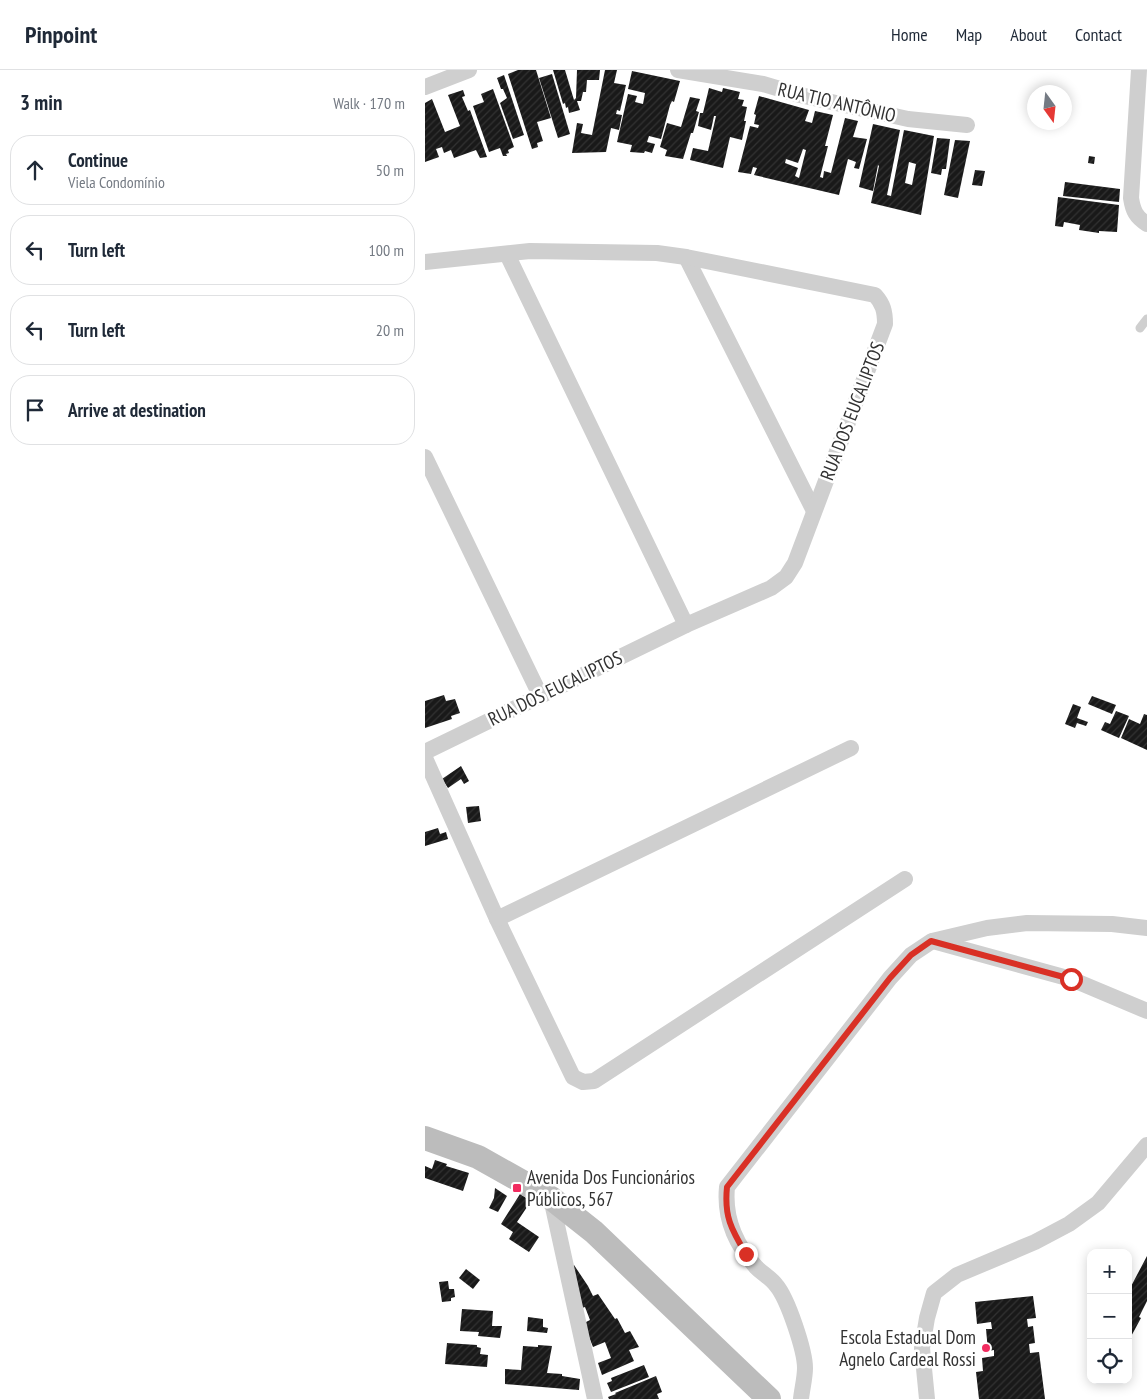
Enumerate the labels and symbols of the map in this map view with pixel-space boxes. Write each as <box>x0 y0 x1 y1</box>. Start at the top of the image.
street label: RUA TIO ANTÔNIO <box>776 77 898 127</box>
north arrow <box>1027 85 1072 130</box>
street label: RUA DOS EUCALIPTOS <box>815 338 889 484</box>
street label: RUA DOS EUCALIPTOS <box>484 645 626 731</box>
route start <box>1060 968 1083 991</box>
place label: Avenida Dos Funcionários Públicos, 567 <box>527 1165 695 1211</box>
marker: Avenida Dos Funcionários Públicos, 567 <box>511 1182 523 1194</box>
route end <box>735 1243 758 1266</box>
place label: Escola Estadual Dom Agnelo Cardeal Rossi <box>839 1325 976 1371</box>
marker: Escola Estadual Dom Agnelo Cardeal Rossi <box>980 1342 992 1354</box>

